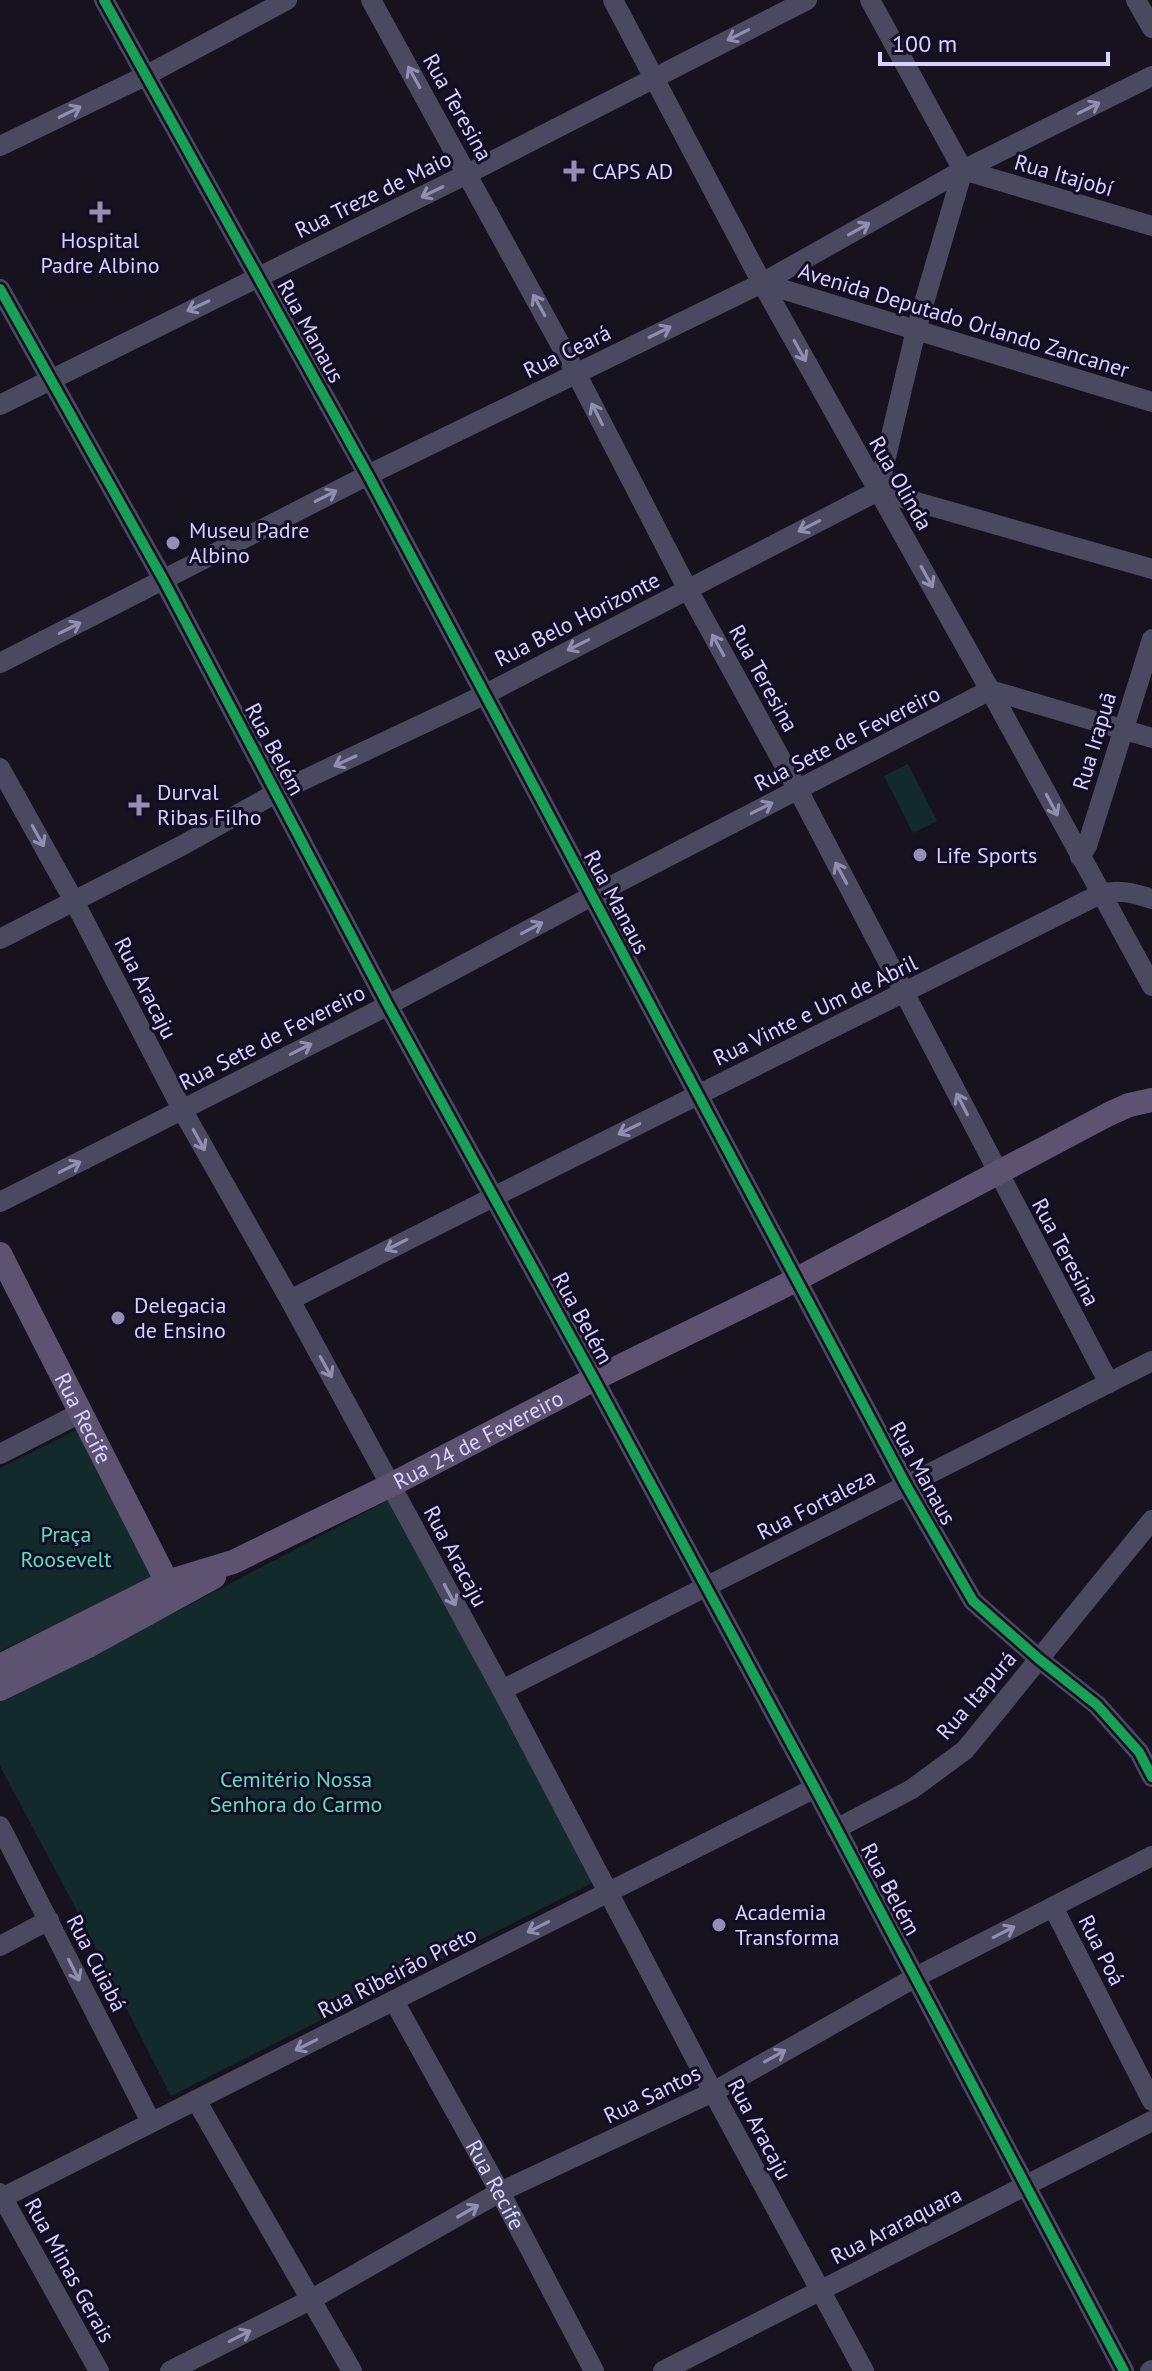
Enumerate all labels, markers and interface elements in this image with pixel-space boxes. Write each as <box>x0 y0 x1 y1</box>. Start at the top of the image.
scale bar <box>880 16 1108 66</box>
one-way arrow <box>726 28 750 43</box>
text: 100 m <box>892 28 957 59</box>
street label: Rua Teresina <box>417 49 499 165</box>
one-way arrow <box>405 66 421 89</box>
one-way arrow <box>1076 99 1100 115</box>
one-way arrow <box>58 104 82 119</box>
street label: Rua Treze de Maio <box>290 144 456 244</box>
street label: Rua Itajobí <box>1011 148 1117 203</box>
place label: CAPS AD <box>592 157 673 185</box>
marker: CAPS AD <box>563 160 585 182</box>
one-way arrow <box>420 185 444 200</box>
marker: Hospital Padre Albino <box>89 201 111 223</box>
one-way arrow <box>846 220 870 236</box>
place label: Hospital Padre Albino <box>41 226 160 279</box>
street label: Avenida Deputado Orlando Zancaner <box>795 256 1133 384</box>
street label: Rua Manaus <box>271 274 351 388</box>
one-way arrow <box>530 294 546 317</box>
one-way arrow <box>186 299 210 314</box>
street label: Rua Ceará <box>519 318 615 384</box>
one-way arrow <box>647 324 671 339</box>
one-way arrow <box>792 339 808 362</box>
one-way arrow <box>589 403 604 427</box>
street label: Rua Olinda <box>863 431 939 535</box>
one-way arrow <box>314 488 337 504</box>
place label: Museu Padre Albino <box>189 516 309 569</box>
one-way arrow <box>797 519 821 534</box>
marker: Museu Padre Albino <box>164 534 182 552</box>
street label: Rua Belo Horizonte <box>490 565 664 673</box>
one-way arrow <box>920 565 935 589</box>
one-way arrow <box>57 620 81 635</box>
street label: Rua Teresina <box>723 620 805 736</box>
one-way arrow <box>709 633 725 657</box>
one-way arrow <box>566 638 590 654</box>
street label: Rua Sete de Fevereiro <box>749 679 945 797</box>
street label: Rua Irapuã <box>1066 689 1122 793</box>
street label: Rua Belém <box>239 698 311 800</box>
one-way arrow <box>333 754 357 769</box>
place label: Durval Ribas Filho <box>157 778 261 831</box>
one-way arrow <box>1045 793 1061 817</box>
marker: Durval Ribas Filho <box>128 794 150 816</box>
one-way arrow <box>750 800 774 816</box>
one-way arrow <box>30 824 46 847</box>
place label: Life Sports <box>936 841 1037 869</box>
street label: Rua Manaus <box>578 845 656 959</box>
marker: Life Sports <box>911 846 929 864</box>
one-way arrow <box>833 862 849 886</box>
one-way arrow <box>519 920 543 936</box>
street label: Rua Aracaju <box>108 932 184 1044</box>
street label: Rua Vinte e Um de Abril <box>708 948 922 1072</box>
street label: Rua Sete de Fevereiro <box>174 978 370 1096</box>
one-way arrow <box>289 1041 313 1057</box>
one-way arrow <box>953 1092 969 1116</box>
one-way arrow <box>617 1122 641 1137</box>
one-way arrow <box>191 1128 207 1151</box>
one-way arrow <box>57 1159 81 1174</box>
street label: Rua Teresina <box>1026 1193 1106 1311</box>
one-way arrow <box>385 1238 409 1254</box>
street label: Rua Belém <box>546 1267 620 1369</box>
place label: Delegacia de Ensino <box>134 1291 226 1344</box>
marker: Delegacia de Ensino <box>109 1309 127 1327</box>
one-way arrow <box>319 1354 334 1378</box>
street label: Rua Recife <box>49 1368 118 1468</box>
street label: Rua 24 de Fevereiro <box>388 1384 568 1495</box>
street label: Rua Manaus <box>883 1416 963 1530</box>
street label: Rua Fortaleza <box>752 1462 880 1546</box>
street label: Rua Aracaju <box>418 1501 494 1611</box>
park label: Praça Roosevelt <box>21 1520 112 1573</box>
one-way arrow <box>443 1583 459 1606</box>
street label: Rua Itapurá <box>930 1645 1022 1745</box>
park label: Cemitério Nossa Senhora do Carmo <box>210 1765 382 1818</box>
street label: Rua Belém <box>855 1838 927 1940</box>
place label: Academia Transforma <box>735 1898 839 1951</box>
street label: Rua Cuiabá <box>61 1910 133 2016</box>
street label: Rua Poá <box>1072 1910 1132 1990</box>
marker: Academia Transforma <box>710 1916 728 1934</box>
street label: Rua Ribeirão Preto <box>313 1920 481 2024</box>
one-way arrow <box>526 1920 550 1936</box>
one-way arrow <box>991 1924 1015 1940</box>
one-way arrow <box>67 1957 82 1981</box>
one-way arrow <box>295 2038 319 2053</box>
one-way arrow <box>763 2048 786 2064</box>
street label: Rua Santos <box>599 2059 705 2129</box>
street label: Rua Aracaju <box>722 2074 798 2184</box>
street label: Rua Recife <box>460 2135 531 2235</box>
street label: Rua Araraquara <box>826 2180 966 2270</box>
street label: Rua Minas Gerais <box>19 2193 121 2347</box>
one-way arrow <box>456 2203 479 2219</box>
one-way arrow <box>228 2328 252 2343</box>

